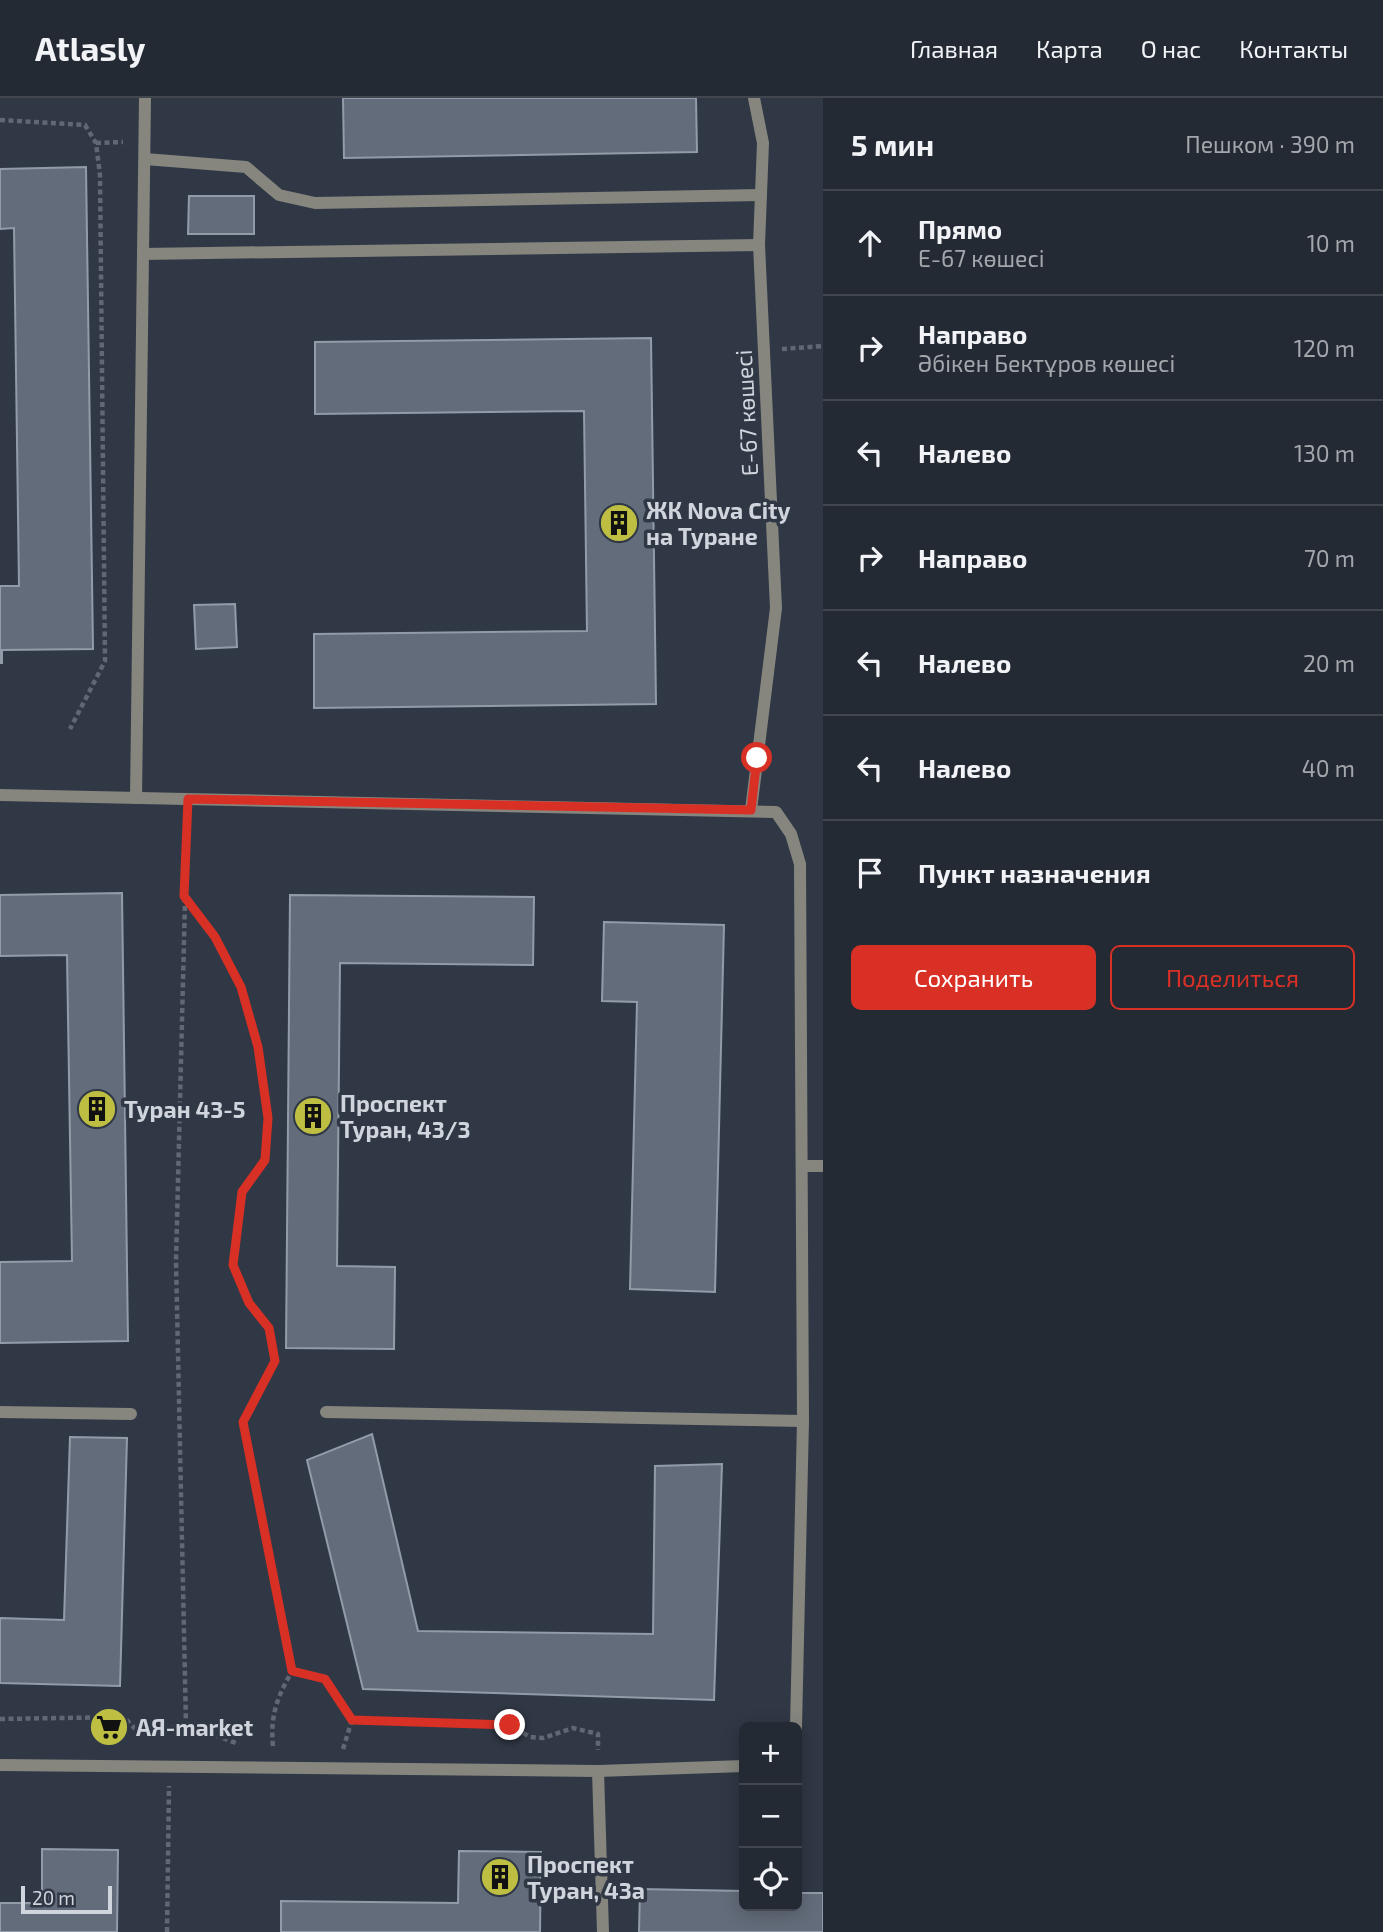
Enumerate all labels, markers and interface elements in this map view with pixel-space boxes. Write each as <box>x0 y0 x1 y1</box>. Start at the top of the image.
text: Atlasly <box>35 28 145 68</box>
text: Главная <box>910 34 998 63</box>
text: Карта <box>1036 34 1103 63</box>
text: О нас <box>1141 34 1201 63</box>
text: Контакты <box>1239 34 1348 63</box>
text: 5 мин <box>851 126 934 162</box>
text: Пешком · 390 m <box>1185 130 1355 158</box>
text: Прямо <box>918 213 1002 244</box>
icon: ahead <box>851 224 889 262</box>
text: 10 m <box>1307 229 1355 257</box>
text: Е-67 көшесі <box>918 244 1045 272</box>
text: Направо <box>918 318 1027 349</box>
icon: right <box>851 329 889 367</box>
text: 120 m <box>1294 334 1355 362</box>
street label: Е-67 көшесі <box>729 349 763 477</box>
text: Әбікен Бектұров көшесі <box>918 349 1175 377</box>
icon: left <box>851 434 889 472</box>
text: Налево <box>918 437 1011 468</box>
text: 130 m <box>1294 439 1355 467</box>
place label: ЖК Nova City на Туране <box>646 496 791 550</box>
building icon: ЖК Nova City на Туране <box>598 502 640 544</box>
icon: right <box>851 539 889 577</box>
text: Направо <box>918 542 1027 573</box>
text: 70 m <box>1304 544 1355 572</box>
icon: left <box>851 644 889 682</box>
text: Налево <box>918 647 1011 678</box>
text: 20 m <box>1303 649 1355 677</box>
route start <box>741 742 772 773</box>
icon: left <box>851 749 889 787</box>
text: Налево <box>918 752 1011 783</box>
text: 40 m <box>1302 754 1355 782</box>
icon: arrive <box>851 854 889 892</box>
text: Пункт назначения <box>918 857 1151 888</box>
button: Сохранить <box>851 945 1096 1010</box>
button: Поделиться <box>1110 945 1355 1010</box>
building icon: Туран 43-5 <box>76 1088 118 1130</box>
place label: Проспект Туран, 43/3 <box>340 1089 471 1143</box>
place label: Туран 43-5 <box>124 1095 245 1123</box>
building icon: Проспект Туран, 43/3 <box>292 1095 334 1137</box>
supermarket icon: АЯ-market <box>88 1706 130 1748</box>
route end <box>494 1709 525 1740</box>
place label: АЯ-market <box>136 1713 253 1741</box>
map controls <box>739 1722 802 1911</box>
button: + <box>739 1722 802 1785</box>
button: − <box>739 1785 802 1848</box>
button: locate <box>739 1848 802 1911</box>
place label: Проспект Туран, 43а <box>527 1850 645 1904</box>
building icon: Проспект Туран, 43а <box>479 1856 521 1898</box>
scale bar <box>21 1883 112 1915</box>
text: 20 m <box>32 1886 75 1909</box>

